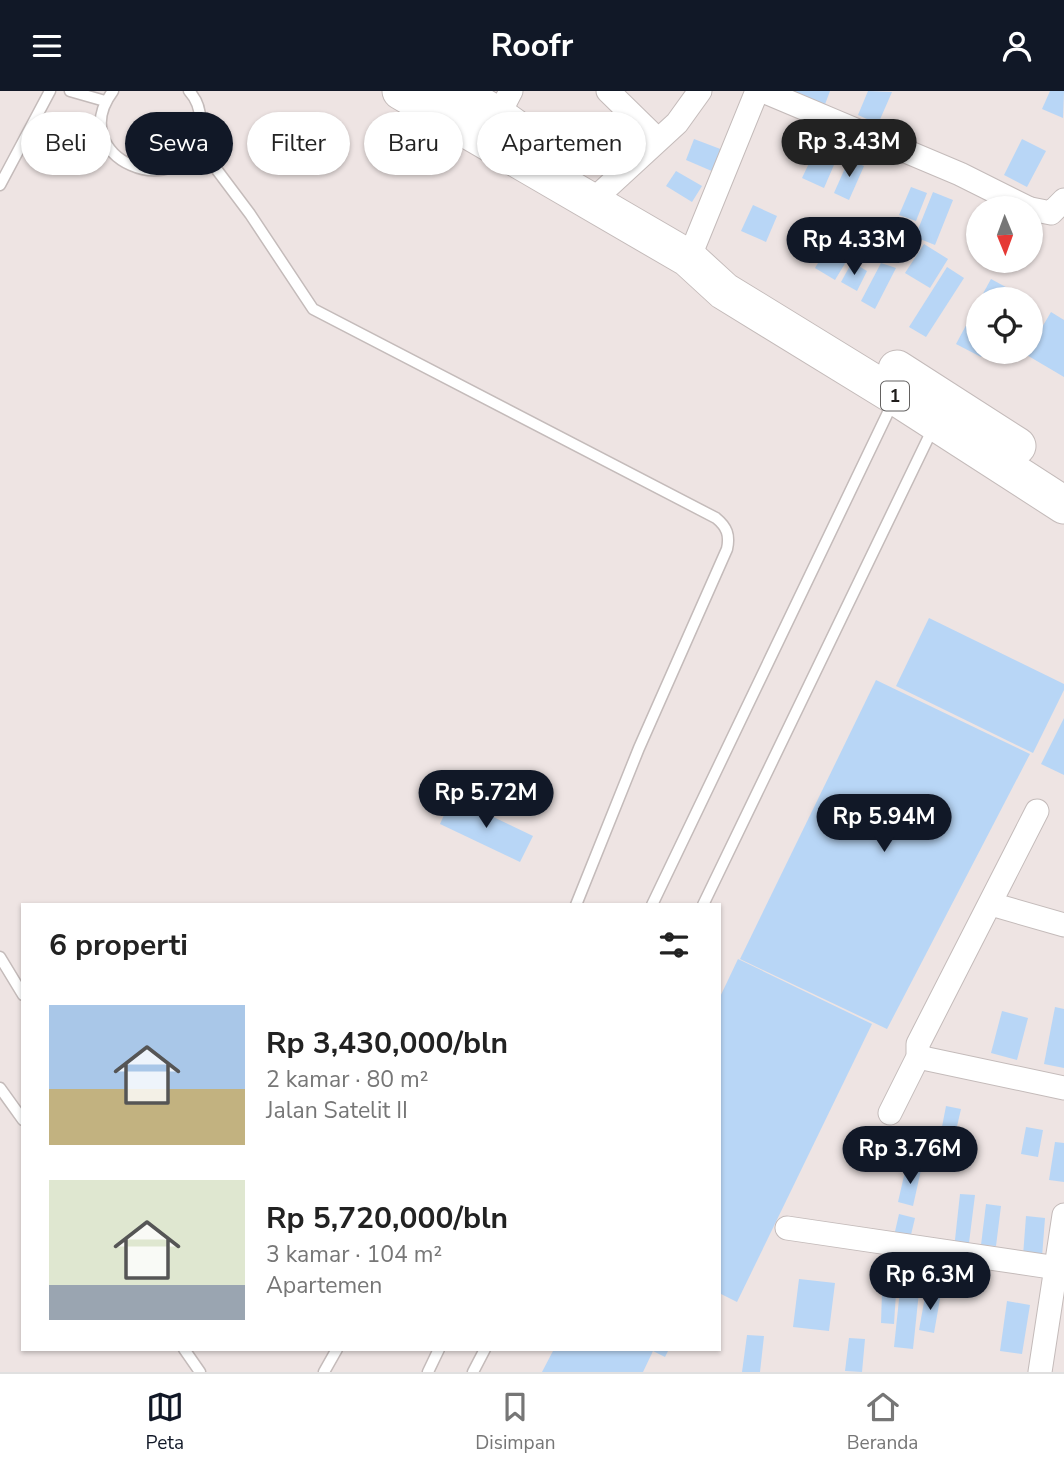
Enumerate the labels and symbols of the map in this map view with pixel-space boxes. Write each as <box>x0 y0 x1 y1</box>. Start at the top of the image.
pin: Rp 3.43M <box>777 119 921 179</box>
north arrow <box>966 196 1043 273</box>
pin: Rp 4.33M <box>782 218 926 277</box>
road number: 1 <box>881 381 909 411</box>
pin: Rp 5.72M <box>414 771 558 830</box>
pin: Rp 5.94M <box>812 795 956 854</box>
pin: Rp 3.76M <box>838 1127 982 1186</box>
pin: Rp 6.3M <box>865 1253 995 1312</box>

